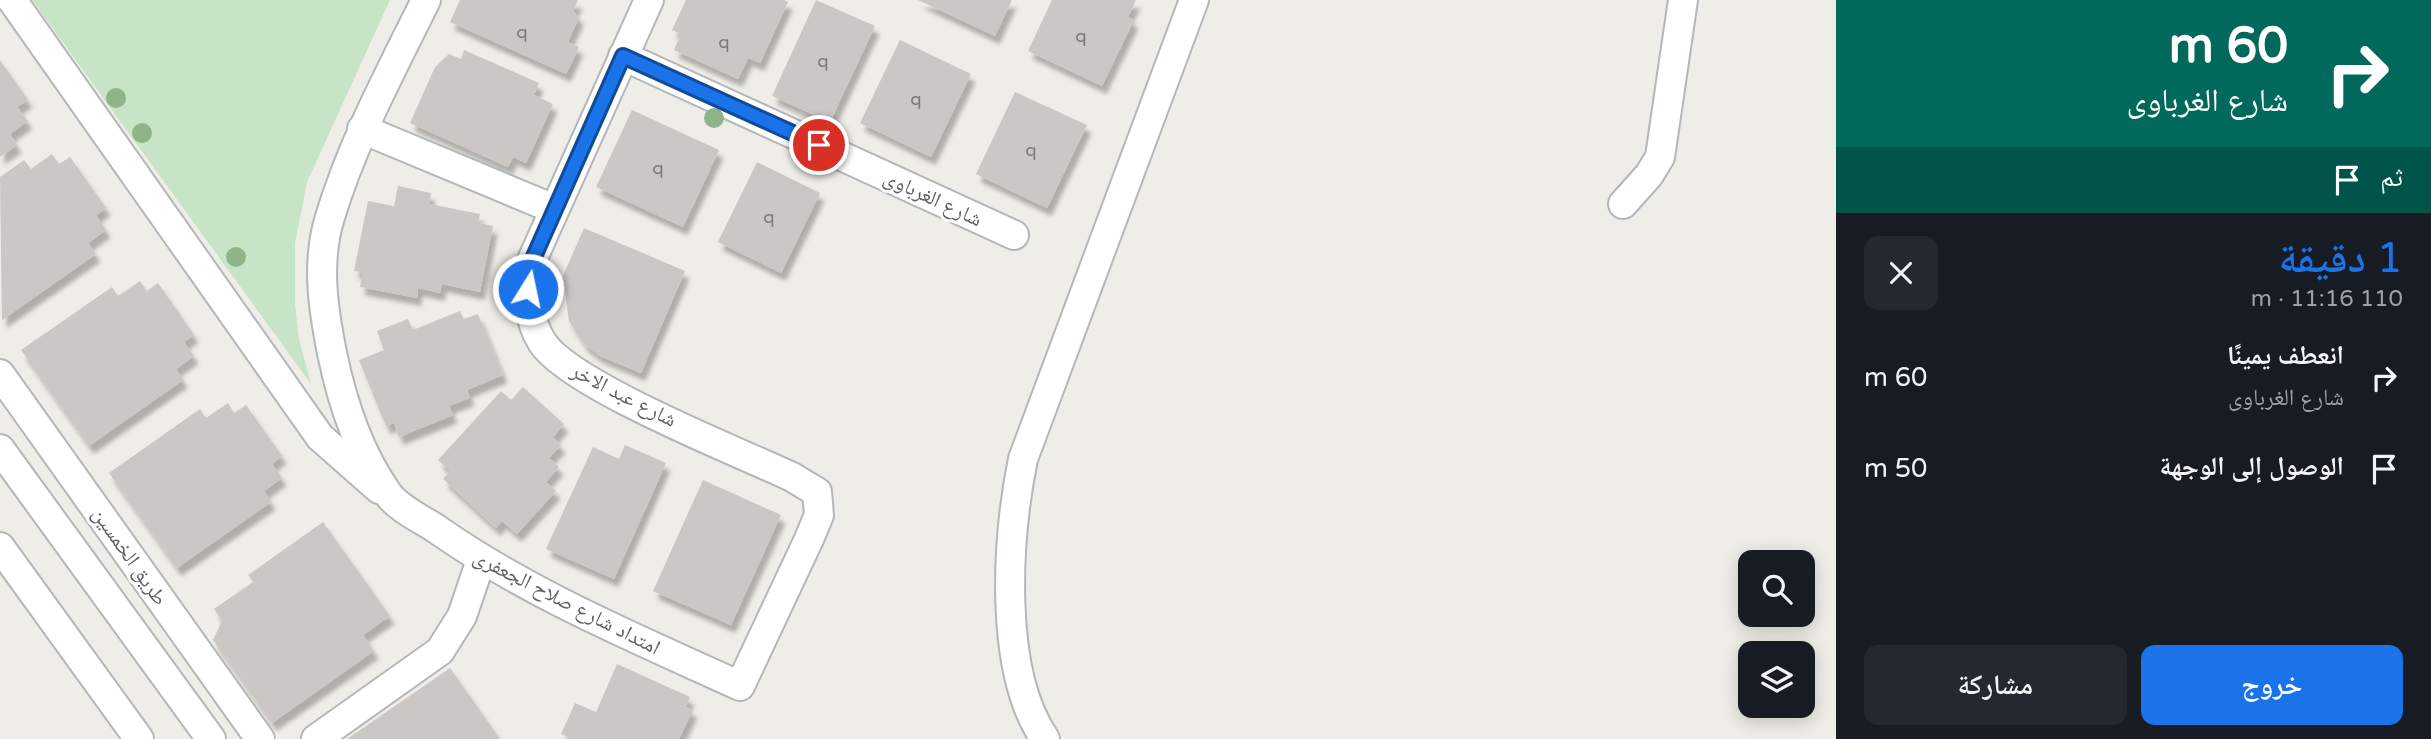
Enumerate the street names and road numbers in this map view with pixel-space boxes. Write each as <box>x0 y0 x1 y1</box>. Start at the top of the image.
street label: شارع الغرباوى <box>880 165 986 232</box>
street label: شارع عبد الاخر <box>566 358 681 433</box>
street label: طريق الخمسين <box>87 502 173 610</box>
street label: امتداد شارع صلاح الجعفرى <box>469 544 664 660</box>

